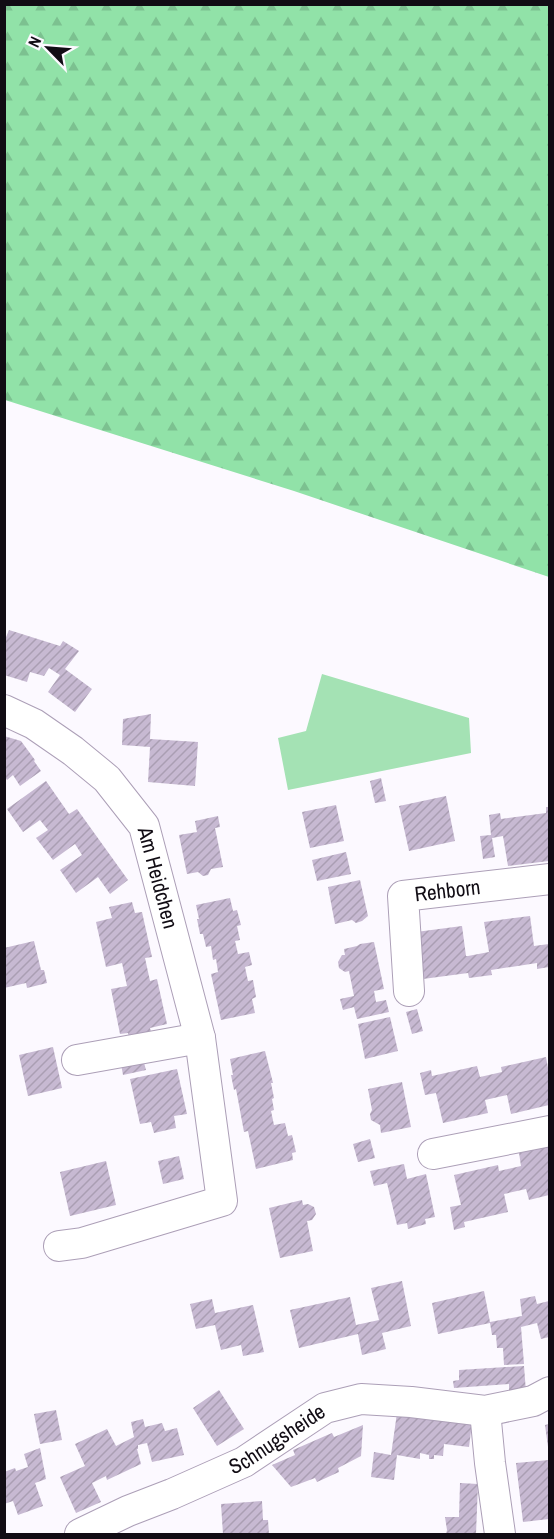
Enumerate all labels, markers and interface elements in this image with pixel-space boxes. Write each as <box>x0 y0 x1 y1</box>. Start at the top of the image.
north arrow <box>18 18 78 78</box>
text: N <box>22 33 46 51</box>
street label: Am Heidchen <box>131 823 186 932</box>
street label: Rehborn <box>413 872 482 909</box>
street label: Schnugsheide <box>224 1397 331 1481</box>

